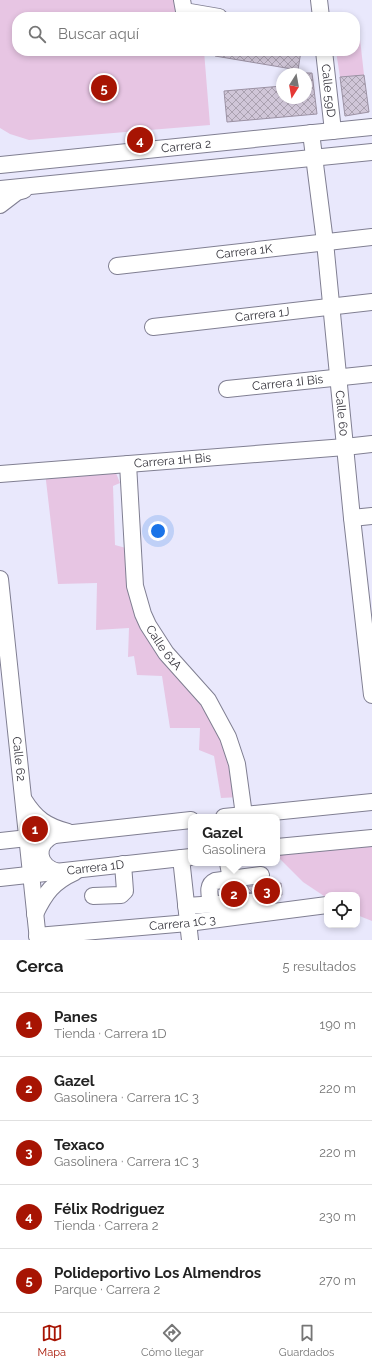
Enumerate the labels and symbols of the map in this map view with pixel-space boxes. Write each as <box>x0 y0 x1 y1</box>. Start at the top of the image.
street label: Calle 59D <box>319 63 338 119</box>
north arrow <box>276 68 312 104</box>
pin: 5 <box>91 73 117 103</box>
pin: 4 <box>127 125 153 155</box>
street label: Carrera 2 <box>160 136 212 156</box>
street label: Carrera 1K <box>215 241 273 262</box>
street label: Carrera 1J <box>234 304 290 325</box>
street label: Carrera 1I Bis <box>251 372 324 393</box>
street label: Calle 60 <box>333 390 351 437</box>
street label: Carrera 1H Bis <box>133 450 212 470</box>
your location <box>148 521 168 541</box>
street label: Calle 61A <box>143 623 185 673</box>
street label: Calle 62 <box>10 736 28 782</box>
pin: 1 <box>22 814 48 844</box>
street label: Carrera 1D <box>66 857 125 878</box>
pin: 3 <box>254 876 280 906</box>
pin: 2 <box>221 879 247 909</box>
street label: Carrera 1C 3 <box>149 912 216 933</box>

